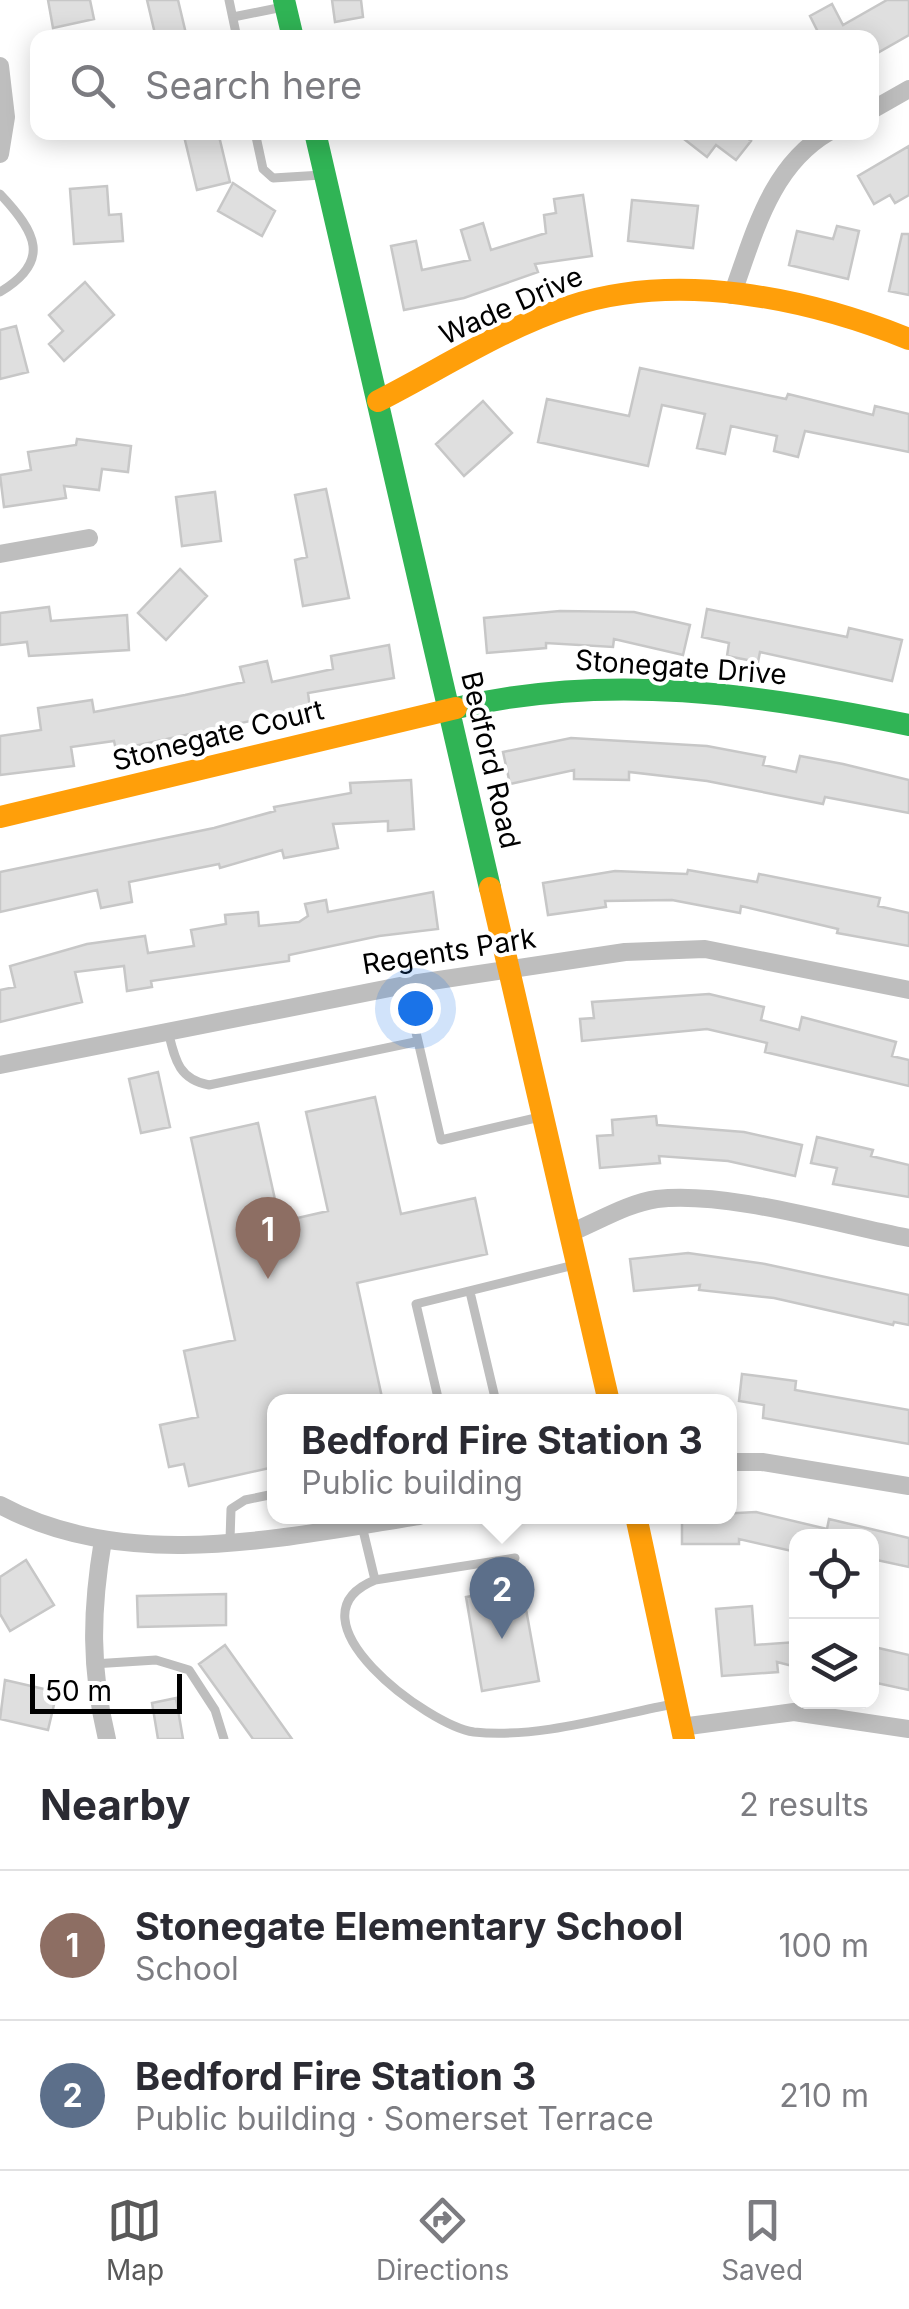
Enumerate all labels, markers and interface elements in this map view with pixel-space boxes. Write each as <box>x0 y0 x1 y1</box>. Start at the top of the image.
search box <box>30 30 879 140</box>
icon: search <box>65 58 120 113</box>
text: Search here <box>145 62 362 108</box>
street label: Wade Drive <box>434 258 588 352</box>
street label: Stonegate Drive <box>574 643 788 691</box>
street label: Bedford Road <box>454 668 528 852</box>
street label: Stonegate Court <box>109 692 327 778</box>
street label: Regents Park <box>360 920 538 982</box>
your location <box>390 983 441 1034</box>
pin: 1 <box>236 1196 300 1279</box>
popup <box>267 1394 737 1524</box>
text: Bedford Fire Station 3 <box>301 1417 703 1463</box>
text: Public building <box>301 1463 523 1502</box>
map controls <box>789 1529 879 1709</box>
button: locate <box>789 1529 879 1619</box>
pin: 2 <box>470 1556 534 1639</box>
button: layers <box>789 1619 879 1709</box>
scale bar <box>30 1669 182 1714</box>
text: 50 m <box>45 1674 112 1708</box>
text: Nearby <box>40 1779 191 1830</box>
text: 2 results <box>739 1785 869 1824</box>
text: Stonegate Elementary School <box>135 1903 683 1949</box>
text: 1 <box>66 1926 79 1965</box>
text: 100 m <box>779 1926 869 1965</box>
text: School <box>135 1949 239 1988</box>
text: Bedford Fire Station 3 <box>135 2053 536 2099</box>
text: 2 <box>62 2076 83 2115</box>
text: 210 m <box>779 2076 869 2115</box>
text: Public building · Somerset Terrace <box>135 2099 654 2138</box>
tab: Map <box>106 2193 164 2287</box>
tab: Directions <box>376 2193 509 2287</box>
tab: Saved <box>721 2193 803 2287</box>

